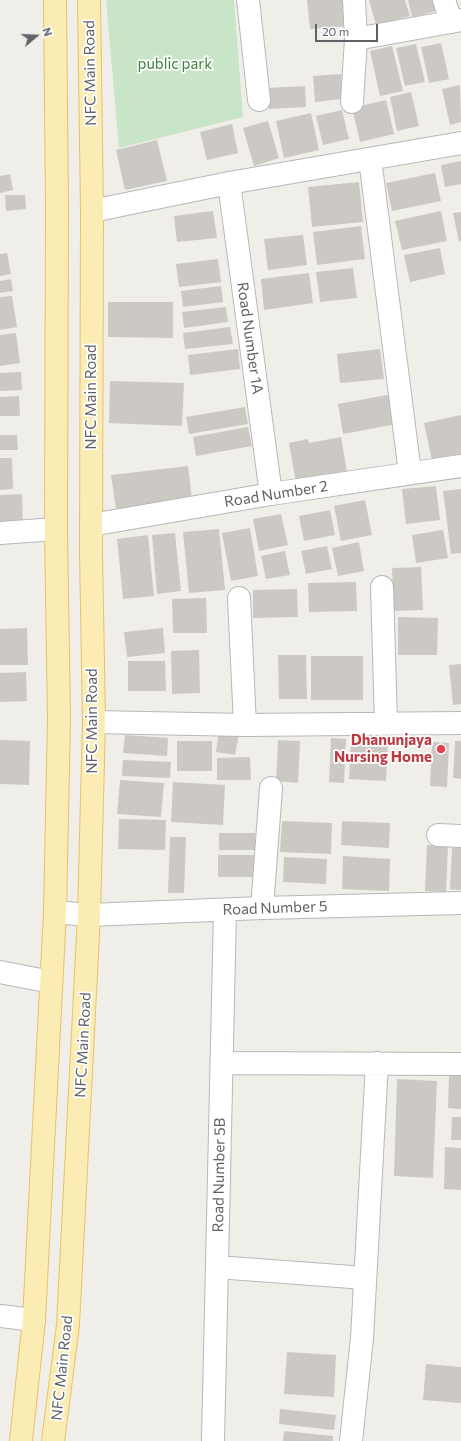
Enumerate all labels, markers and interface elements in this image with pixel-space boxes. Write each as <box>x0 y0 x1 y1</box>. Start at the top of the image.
north arrow <box>16 16 56 56</box>
scale bar <box>317 16 380 42</box>
street label: NFC Main Road <box>80 20 100 126</box>
text: 20 m <box>322 24 349 38</box>
text: N <box>40 26 55 38</box>
park label: public park <box>138 55 212 73</box>
street label: Road Number 1A <box>233 281 267 395</box>
street label: NFC Main Road <box>82 344 100 450</box>
street label: Road Number 2 <box>223 477 329 511</box>
street label: NFC Main Road <box>83 668 101 774</box>
place label: Dhanunjaya Nursing Home <box>334 731 432 766</box>
marker: Dhanunjaya Nursing Home <box>435 743 447 755</box>
street label: Road Number 5 <box>222 897 328 919</box>
street label: NFC Main Road <box>71 992 95 1098</box>
street label: Road Number 5B <box>209 1118 229 1232</box>
street label: NFC Main Road <box>48 1315 76 1421</box>

